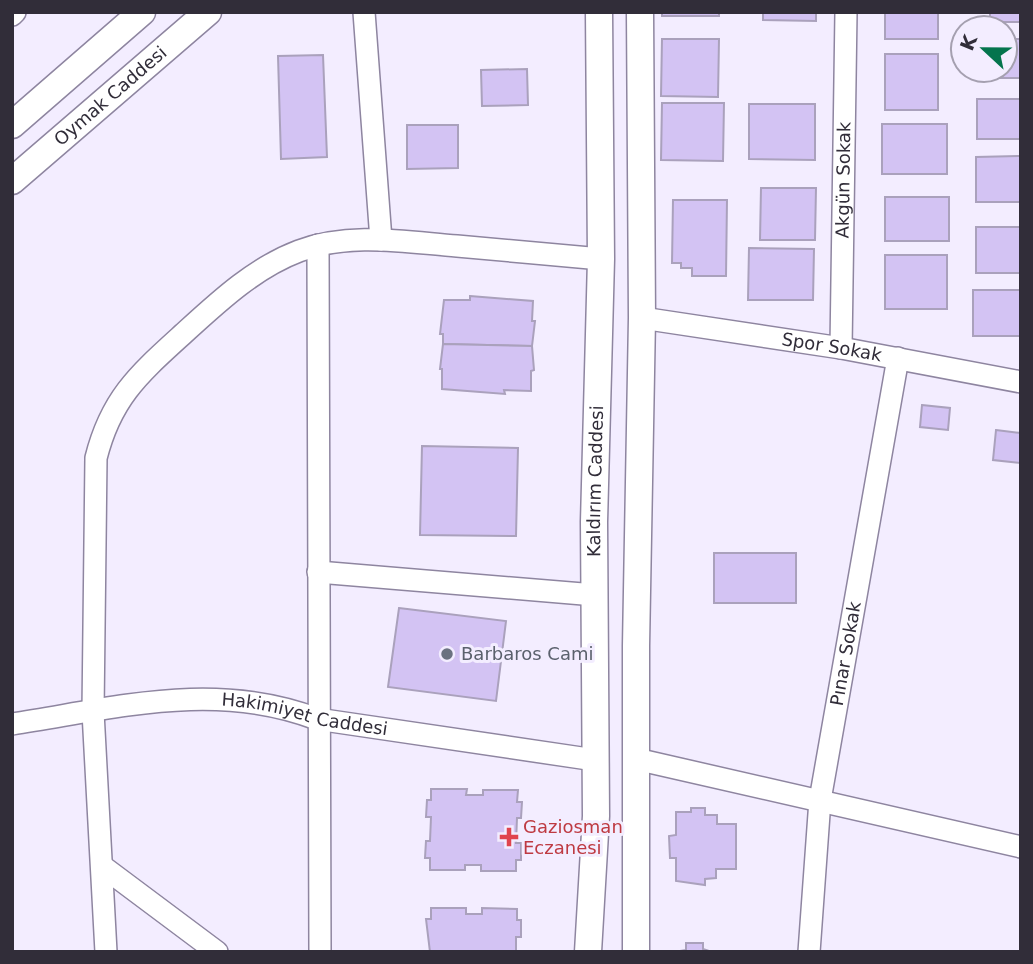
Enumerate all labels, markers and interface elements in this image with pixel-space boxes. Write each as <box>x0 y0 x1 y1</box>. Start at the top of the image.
north arrow <box>949 14 1019 84</box>
text: K <box>955 31 982 54</box>
street label: Oymak Caddesi <box>50 42 171 150</box>
street label: Akgün Sokak <box>832 121 854 239</box>
street label: Spor Sokak <box>780 328 884 366</box>
street label: Kaldırım Caddesi <box>583 405 607 557</box>
street label: Pınar Sokak <box>826 599 865 707</box>
place label: Barbaros Cami <box>461 643 594 664</box>
marker: Barbaros Cami <box>439 646 455 662</box>
street label: Hakimiyet Caddesi <box>221 689 389 739</box>
place label: Gaziosman Eczanesi <box>523 816 623 858</box>
marker: Gaziosman Eczanesi <box>501 829 517 845</box>

